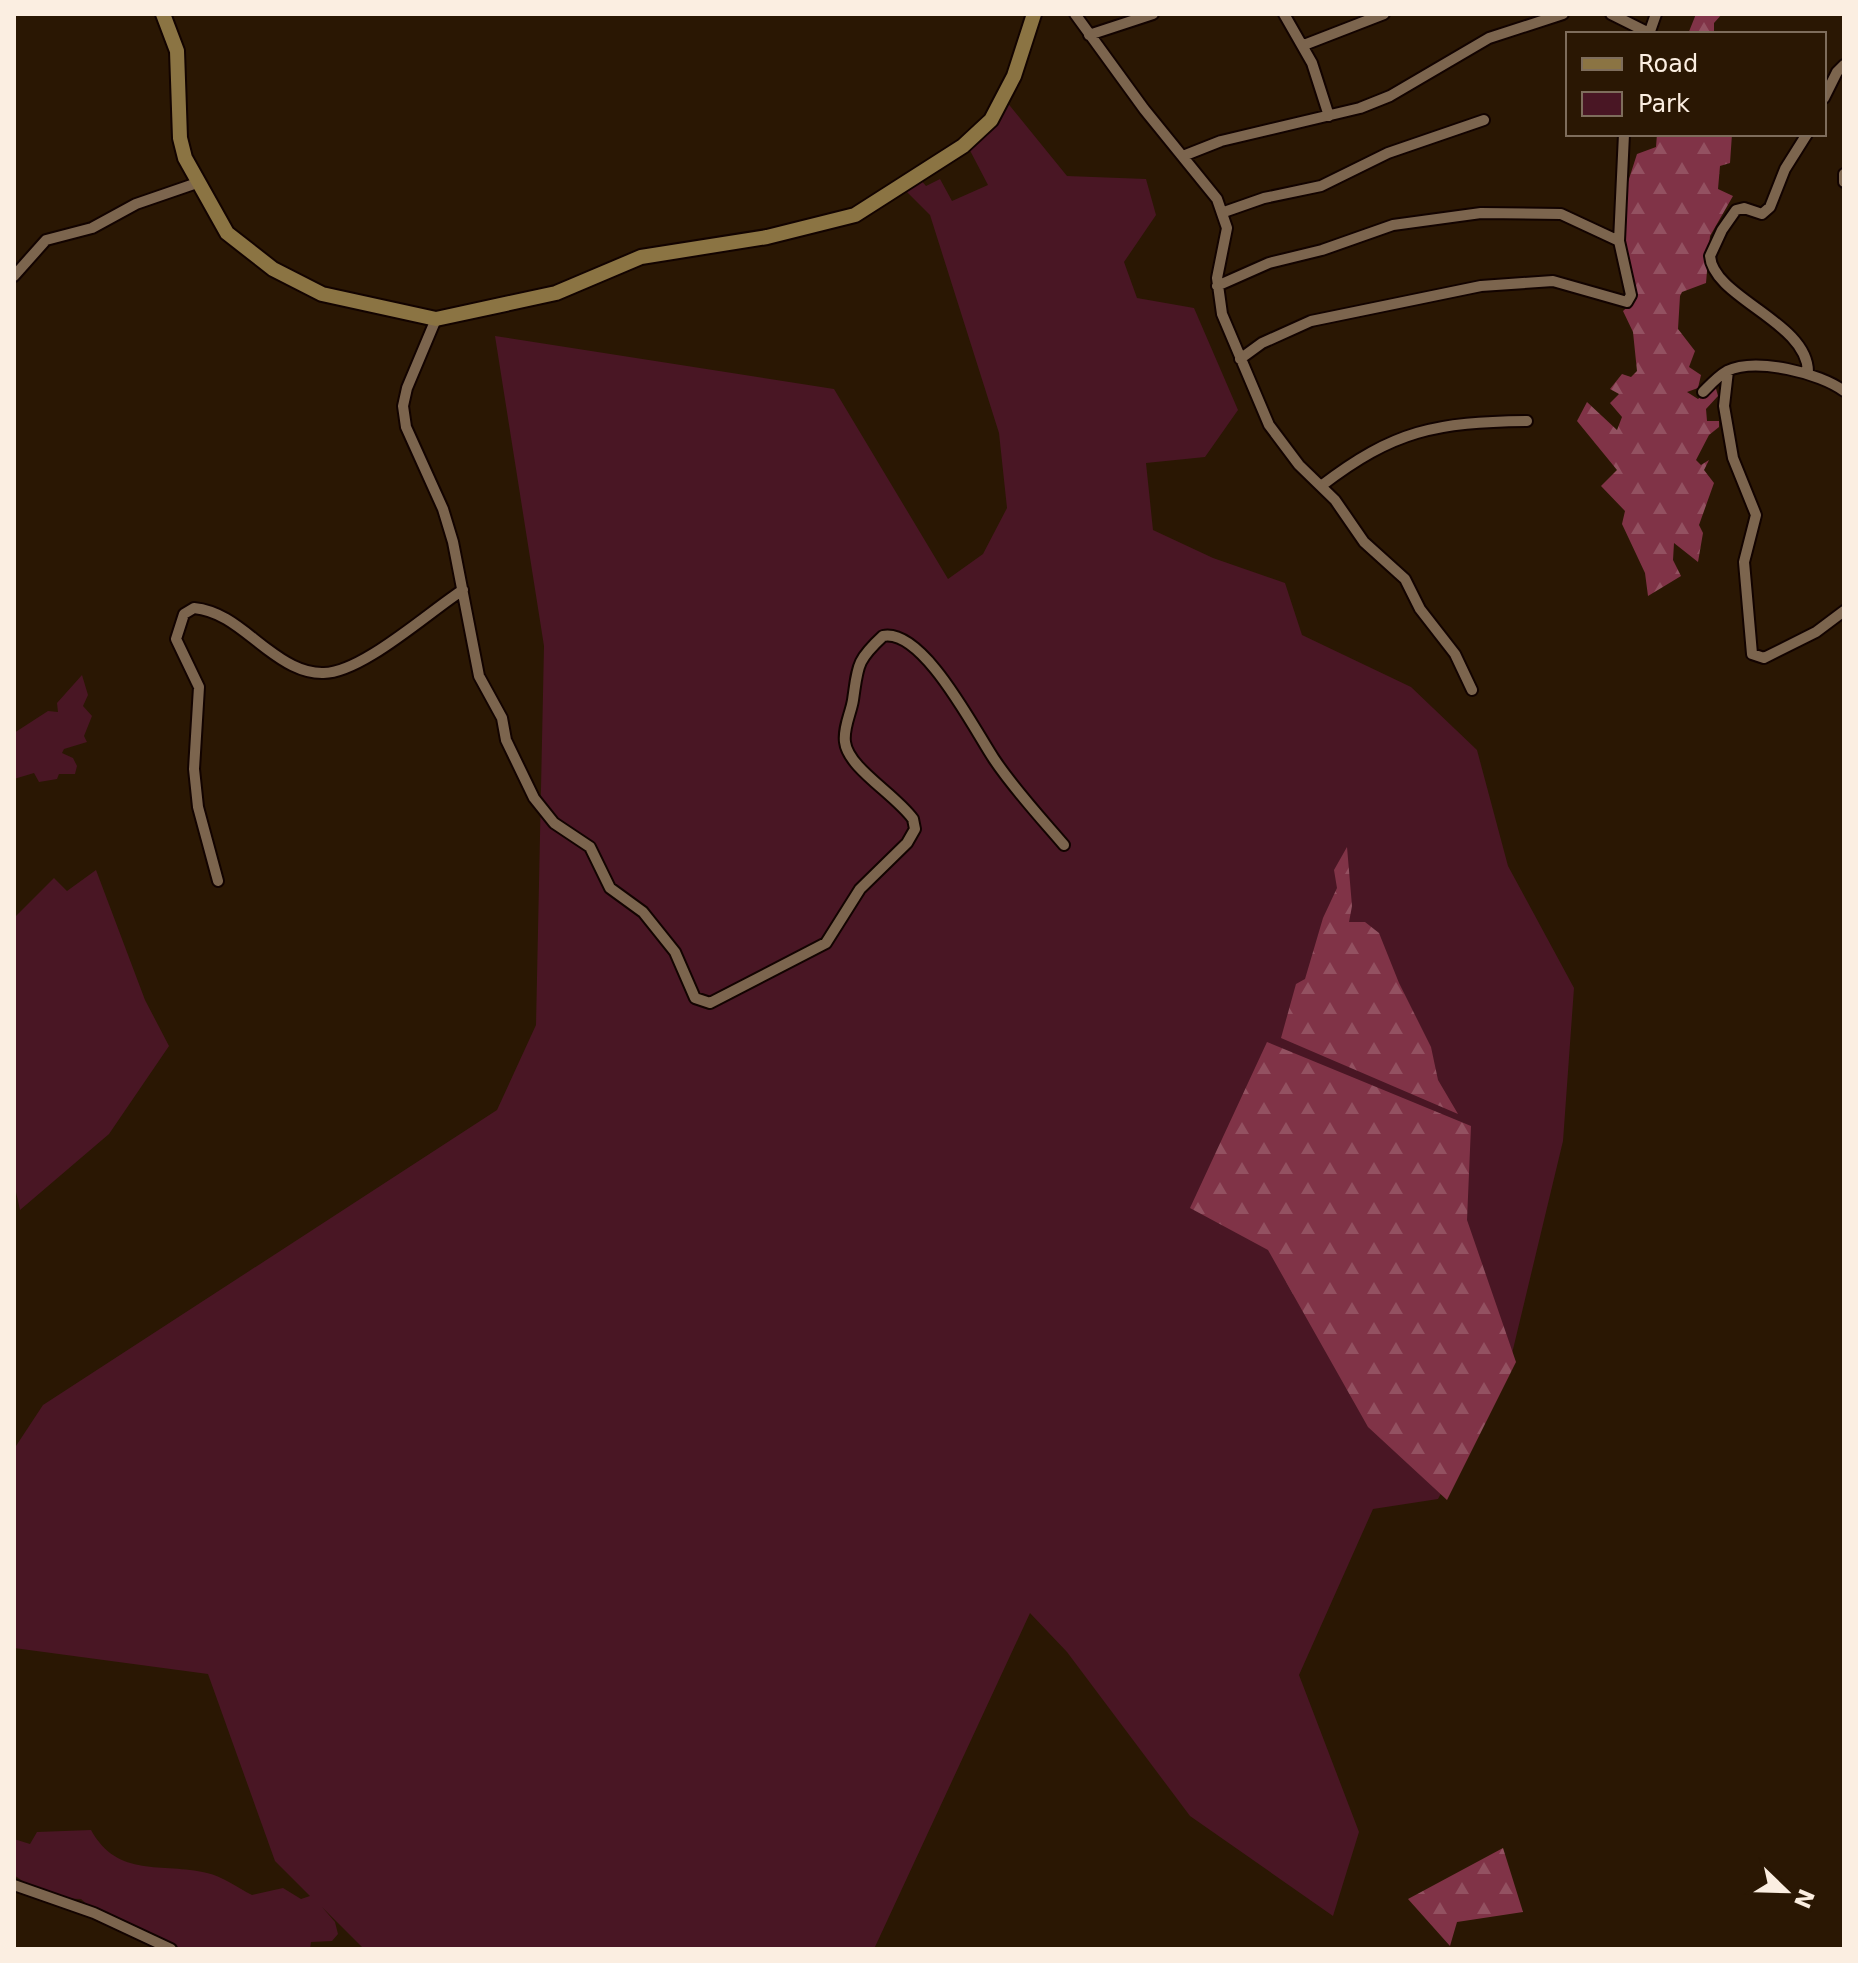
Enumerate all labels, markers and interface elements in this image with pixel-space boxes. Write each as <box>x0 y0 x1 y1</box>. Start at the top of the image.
legend <box>1566 32 1826 136</box>
text: Road <box>1638 50 1698 78</box>
text: Park <box>1638 90 1690 118</box>
north arrow <box>1746 1851 1826 1931</box>
text: N <box>1789 1885 1819 1912</box>

